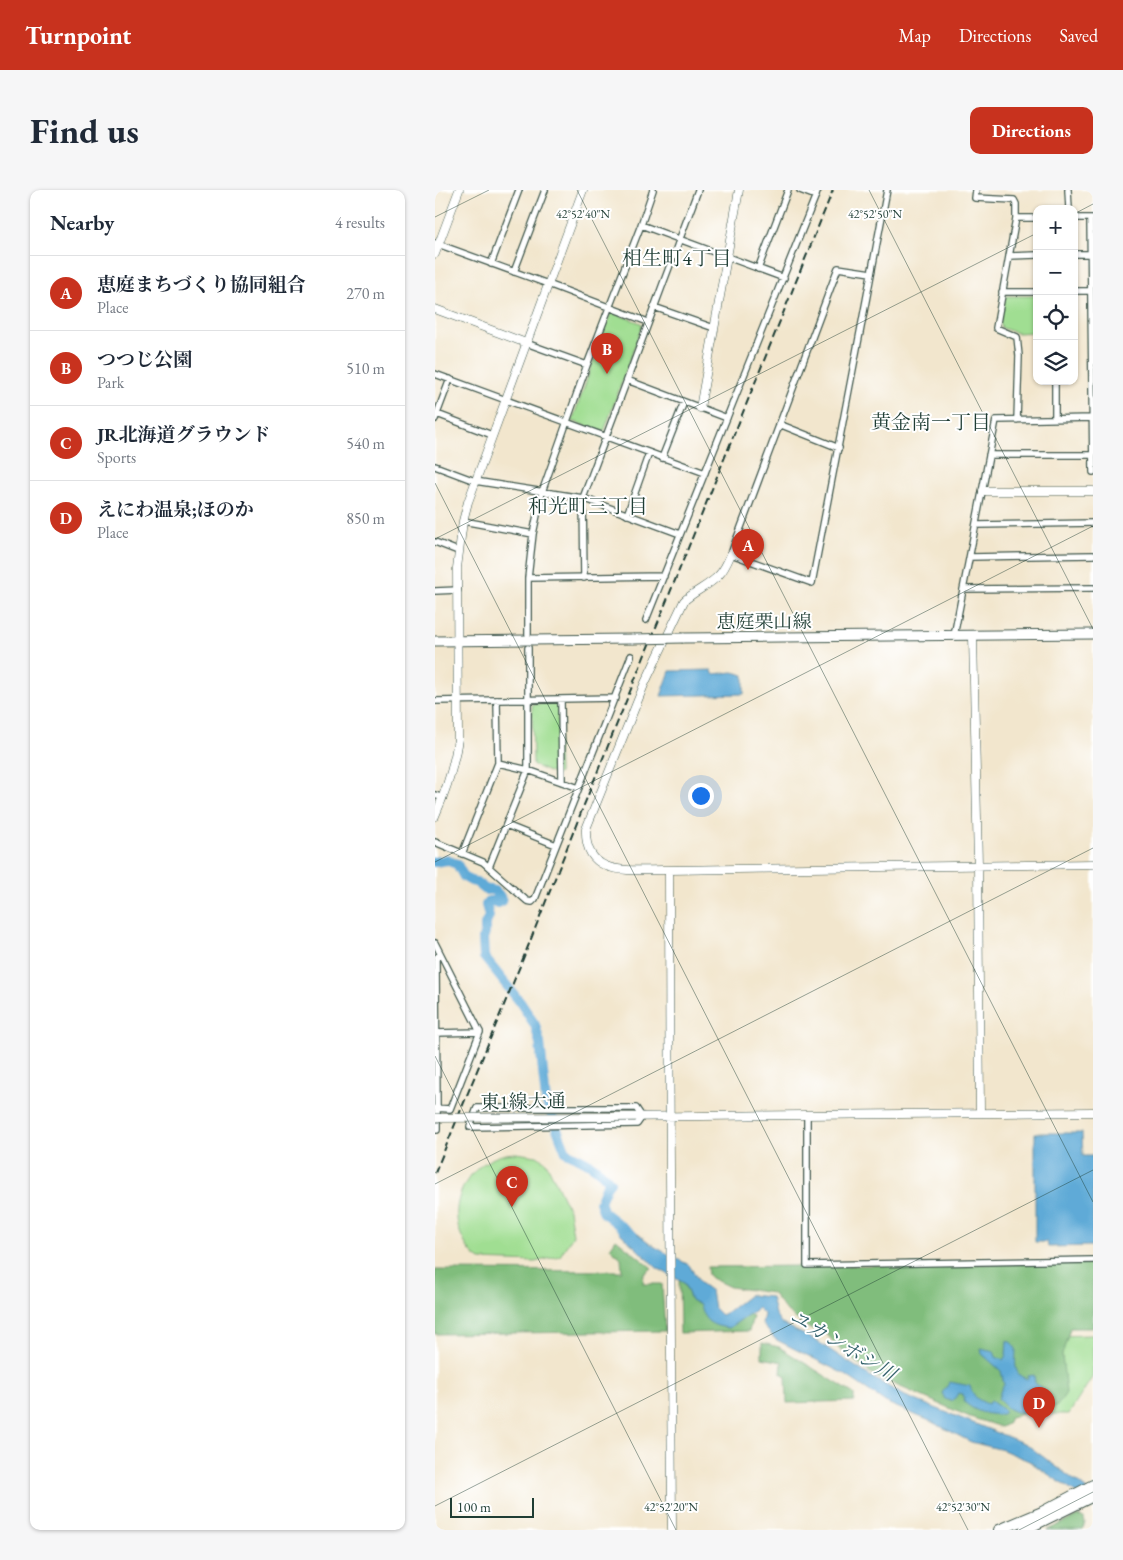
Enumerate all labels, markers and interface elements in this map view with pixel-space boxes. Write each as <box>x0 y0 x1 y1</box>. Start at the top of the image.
text: Turnpoint <box>25 20 131 51</box>
text: Map <box>899 24 931 47</box>
text: Directions <box>959 24 1031 47</box>
text: Saved <box>1059 24 1098 47</box>
button: Directions <box>970 107 1093 154</box>
text: Find us <box>30 108 139 153</box>
map controls <box>1033 205 1078 385</box>
button: + <box>1033 205 1078 250</box>
text: 42°52'40"N <box>556 206 610 222</box>
text: 42°52'50"N <box>848 206 902 222</box>
text: Nearby <box>50 209 114 236</box>
text: 4 results <box>335 212 385 233</box>
district label: 相生町4丁目 <box>622 245 732 271</box>
button: − <box>1033 250 1078 295</box>
text: 恵庭まちづくり協同組合 <box>97 272 306 297</box>
text: A <box>60 283 72 304</box>
text: 270 m <box>346 283 385 304</box>
button: locate <box>1033 295 1078 340</box>
text: Place <box>97 297 129 318</box>
pin: B <box>591 333 623 374</box>
button: layers <box>1033 340 1078 385</box>
text: つつじ公園 <box>97 347 192 372</box>
text: B <box>61 358 71 379</box>
text: 510 m <box>346 358 385 379</box>
text: Park <box>97 372 124 393</box>
district label: 黄金南一丁目 <box>871 409 991 435</box>
text: JR北海道グラウンド <box>97 422 270 447</box>
text: C <box>60 433 72 454</box>
text: 540 m <box>346 433 385 454</box>
text: Sports <box>97 447 136 468</box>
district label: 和光町三丁目 <box>528 493 648 519</box>
text: えにわ温泉;ほのか <box>97 497 254 522</box>
text: D <box>60 508 72 529</box>
text: 850 m <box>346 508 385 529</box>
text: Place <box>97 522 129 543</box>
pin: A <box>732 529 764 570</box>
street label: 恵庭栗山線 <box>716 609 812 634</box>
your location <box>688 783 714 809</box>
street label: 東1線大通 <box>480 1088 566 1115</box>
pin: C <box>496 1166 528 1207</box>
water label: ユカンボシ川 <box>785 1303 903 1388</box>
pin: D <box>1023 1387 1055 1428</box>
scale bar <box>450 1495 534 1518</box>
text: 100 m <box>457 1498 491 1516</box>
text: 42°52'20"N <box>644 1499 698 1515</box>
text: 42°52'30"N <box>936 1499 990 1515</box>

